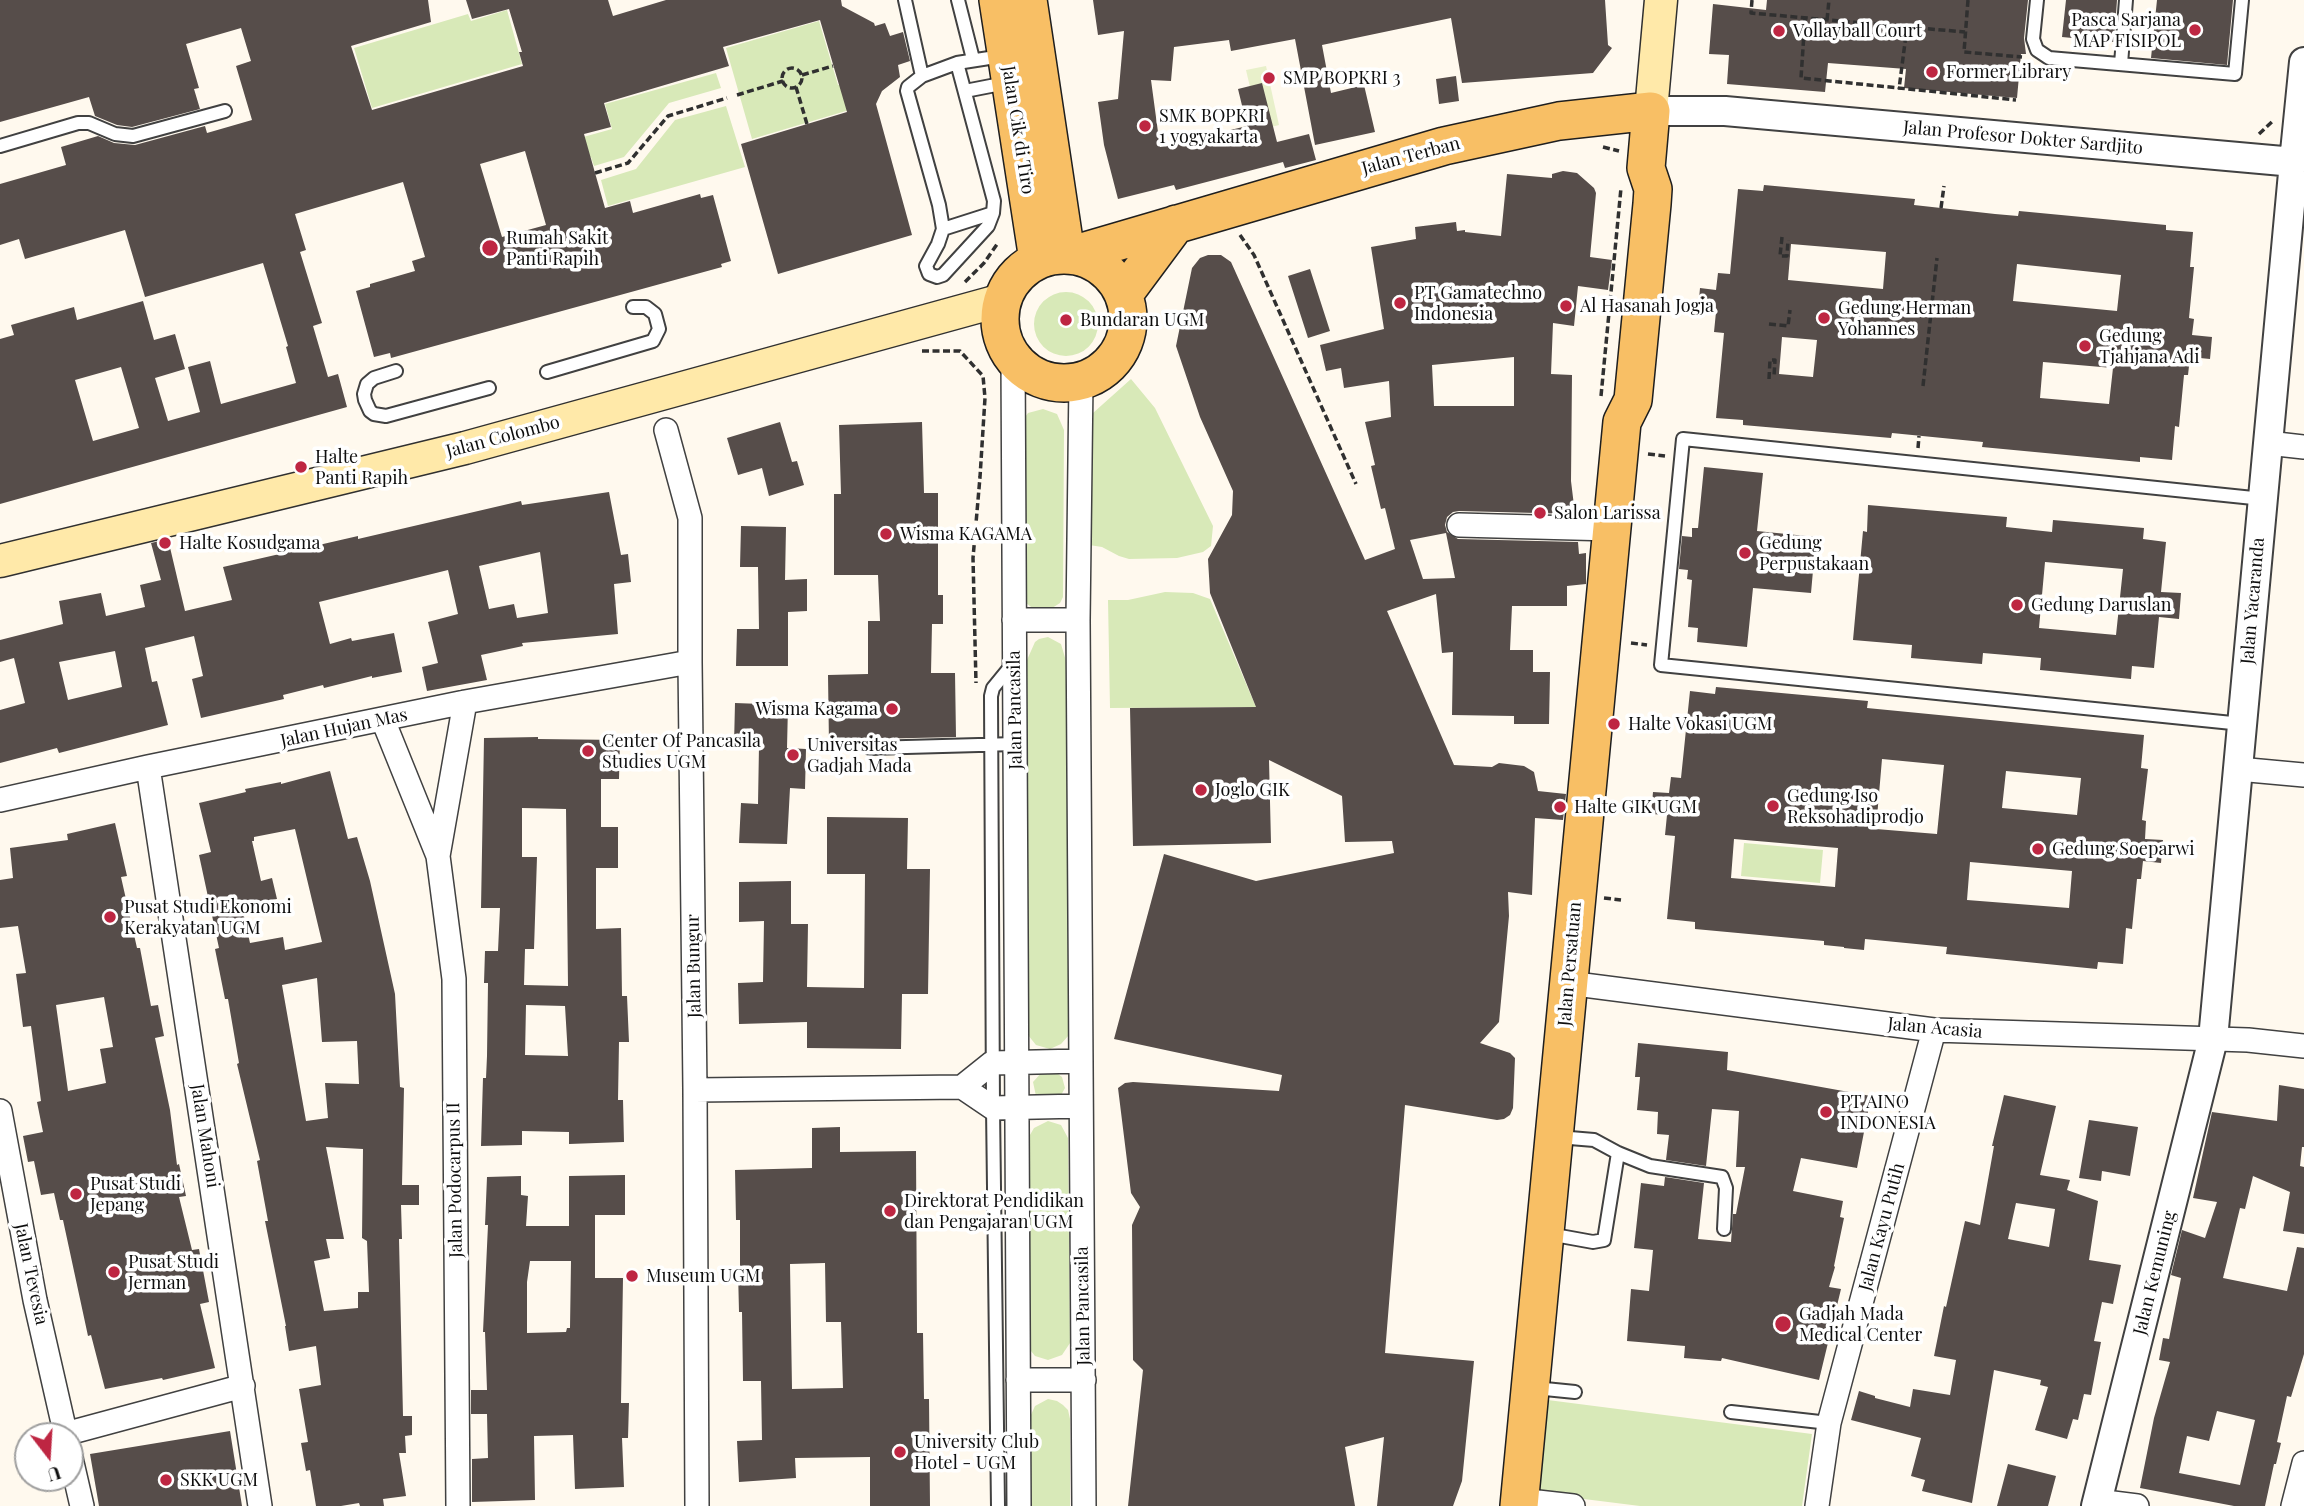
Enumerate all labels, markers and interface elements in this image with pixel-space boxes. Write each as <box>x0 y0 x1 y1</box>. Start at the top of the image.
place label: Pasca Sarjana MAP FISIPOL <box>2071 9 2181 52</box>
place label: Vollayball Court <box>1793 20 1922 42</box>
marker: Pasca Sarjana MAP FISIPOL <box>2187 22 2203 38</box>
marker: Vollayball Court <box>1771 23 1787 39</box>
place label: Former Library <box>1946 61 2071 83</box>
street label: Jalan Cik di Tiro <box>997 64 1039 196</box>
marker: Former Library <box>1924 64 1940 80</box>
place label: SMP BOPKRI 3 <box>1283 67 1401 89</box>
marker: SMP BOPKRI 3 <box>1261 70 1277 86</box>
place label: SMK BOPKRI 1 yogyakarta <box>1159 105 1265 148</box>
street label: Jalan Profesor Dokter Sardjito <box>1902 117 2144 159</box>
marker: SMK BOPKRI 1 yogyakarta <box>1137 118 1153 134</box>
street label: Jalan Terban <box>1360 133 1462 179</box>
place label: Rumah Sakit Panti Rapih <box>506 227 608 270</box>
marker: Rumah Sakit Panti Rapih <box>480 238 500 258</box>
place label: PT Gamatechno Indonesia <box>1414 282 1542 324</box>
marker: PT Gamatechno Indonesia <box>1392 295 1408 311</box>
place label: Al Hasanah Jogja <box>1580 295 1714 317</box>
place label: Gedung Herman Yohannes <box>1838 297 1971 340</box>
marker: Al Hasanah Jogja <box>1558 298 1574 314</box>
place label: Bundaran UGM <box>1080 309 1205 331</box>
marker: Gedung Herman Yohannes <box>1816 310 1832 326</box>
marker: Bundaran UGM <box>1058 312 1074 328</box>
place label: Gedung Tjahjana Adi <box>2099 325 2200 368</box>
marker: Gedung Tjahjana Adi <box>2077 338 2093 354</box>
street label: Jalan Colombo <box>444 411 562 463</box>
place label: Halte Panti Rapih <box>315 446 408 489</box>
marker: Halte Panti Rapih <box>293 459 309 475</box>
place label: Salon Larissa <box>1554 502 1661 524</box>
marker: Salon Larissa <box>1532 505 1548 521</box>
place label: Wisma KAGAMA <box>900 523 1032 545</box>
marker: Wisma KAGAMA <box>878 526 894 542</box>
place label: Halte Kosudgama <box>179 532 320 554</box>
place label: Gedung Perpustakaan <box>1759 532 1869 574</box>
marker: Halte Kosudgama <box>157 535 173 551</box>
street label: Jalan Yacaranda <box>2237 537 2269 665</box>
marker: Gedung Perpustakaan <box>1737 545 1753 561</box>
place label: Gedung Daruslan <box>2031 594 2171 616</box>
marker: Gedung Daruslan <box>2009 597 2025 613</box>
street label: Jalan Pancasila <box>1003 650 1027 770</box>
place label: Wisma Kagama <box>755 698 878 720</box>
marker: Wisma Kagama <box>884 701 900 717</box>
street label: Jalan Hujan Mas <box>279 704 409 752</box>
place label: Halte Vokasi UGM <box>1628 713 1773 735</box>
marker: Halte Vokasi UGM <box>1606 716 1622 732</box>
place label: Center Of Pancasila Studies UGM <box>602 730 761 772</box>
place label: Universitas Gadjah Mada <box>807 734 912 776</box>
marker: Center Of Pancasila Studies UGM <box>580 743 596 759</box>
marker: Universitas Gadjah Mada <box>785 747 801 763</box>
place label: Joglo GIK <box>1215 779 1290 801</box>
marker: Joglo GIK <box>1193 782 1209 798</box>
place label: Gedung Iso Reksohadiprodjo <box>1787 785 1924 828</box>
place label: Halte GIK UGM <box>1574 796 1697 818</box>
marker: Gedung Iso Reksohadiprodjo <box>1765 798 1781 814</box>
marker: Halte GIK UGM <box>1552 799 1568 815</box>
place label: Gedung Soeparwi <box>2052 838 2194 860</box>
marker: Gedung Soeparwi <box>2030 841 2046 857</box>
place label: Pusat Studi Ekonomi Kerakyatan UGM <box>124 896 292 939</box>
street label: Jalan Persatuan <box>1554 901 1586 1027</box>
marker: Pusat Studi Ekonomi Kerakyatan UGM <box>102 909 118 925</box>
street label: Jalan Bungur <box>682 914 706 1018</box>
street label: Jalan Acasia <box>1887 1013 1983 1043</box>
street label: Jalan Mahoni <box>186 1083 224 1189</box>
place label: PT AINO INDONESIA <box>1840 1091 1936 1134</box>
street label: Jalan Podocarpus II <box>443 1102 467 1258</box>
marker: PT AINO INDONESIA <box>1818 1104 1834 1120</box>
street label: Jalan Kayu Putih <box>1855 1161 1909 1293</box>
place label: Pusat Studi Jepang <box>90 1173 181 1216</box>
marker: Pusat Studi Jepang <box>68 1186 84 1202</box>
place label: Direktorat Pendidikan dan Pengajaran UGM <box>904 1190 1084 1232</box>
marker: Direktorat Pendidikan dan Pengajaran UGM <box>882 1203 898 1219</box>
street label: Jalan Kemuning <box>2129 1209 2181 1337</box>
street label: Jalan Tevesia <box>10 1221 52 1327</box>
street label: Jalan Pancasila <box>1071 1246 1095 1366</box>
place label: Pusat Studi Jerman <box>128 1251 219 1294</box>
marker: Pusat Studi Jerman <box>106 1264 122 1280</box>
place label: Museum UGM <box>646 1265 761 1287</box>
marker: Museum UGM <box>624 1268 640 1284</box>
place label: Gadjah Mada Medical Center <box>1799 1303 1922 1346</box>
marker: Gadjah Mada Medical Center <box>1773 1314 1793 1334</box>
north arrow <box>14 1422 84 1492</box>
place label: University Club Hotel - UGM <box>914 1431 1039 1474</box>
marker: University Club Hotel - UGM <box>892 1444 908 1460</box>
text: U <box>44 1461 65 1490</box>
place label: SKK UGM <box>180 1469 258 1491</box>
marker: SKK UGM <box>158 1472 174 1488</box>

